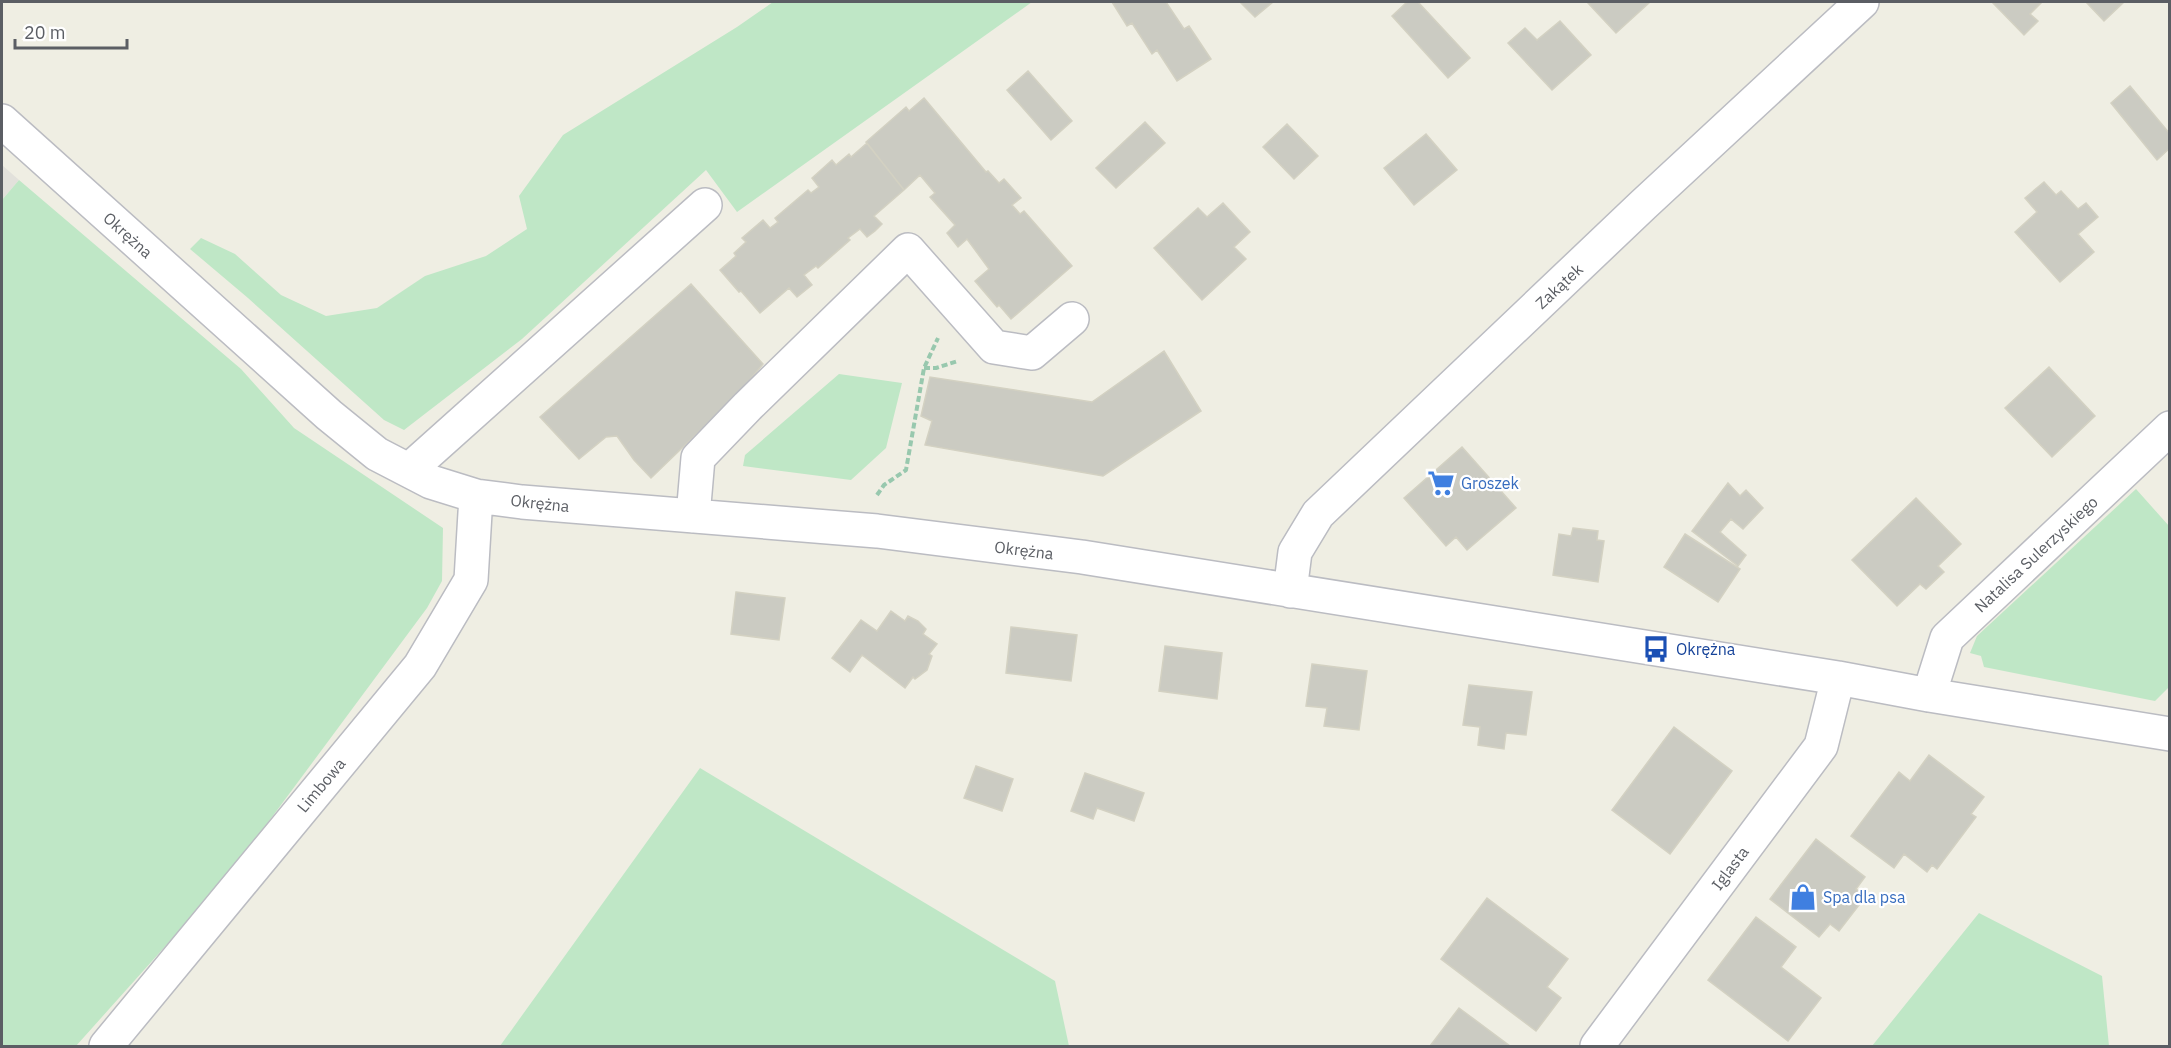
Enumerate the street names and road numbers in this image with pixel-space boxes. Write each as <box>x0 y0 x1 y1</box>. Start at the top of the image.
street label: Okrężna <box>99 208 157 263</box>
street label: Zakątek <box>1531 259 1587 313</box>
street label: Okrężna <box>509 490 571 516</box>
street label: Natalisa Sulerzyskiego <box>1970 492 2102 616</box>
street label: Okrężna <box>993 536 1055 564</box>
street label: Limbowa <box>292 753 350 816</box>
street label: Iglasta <box>1707 842 1753 894</box>

